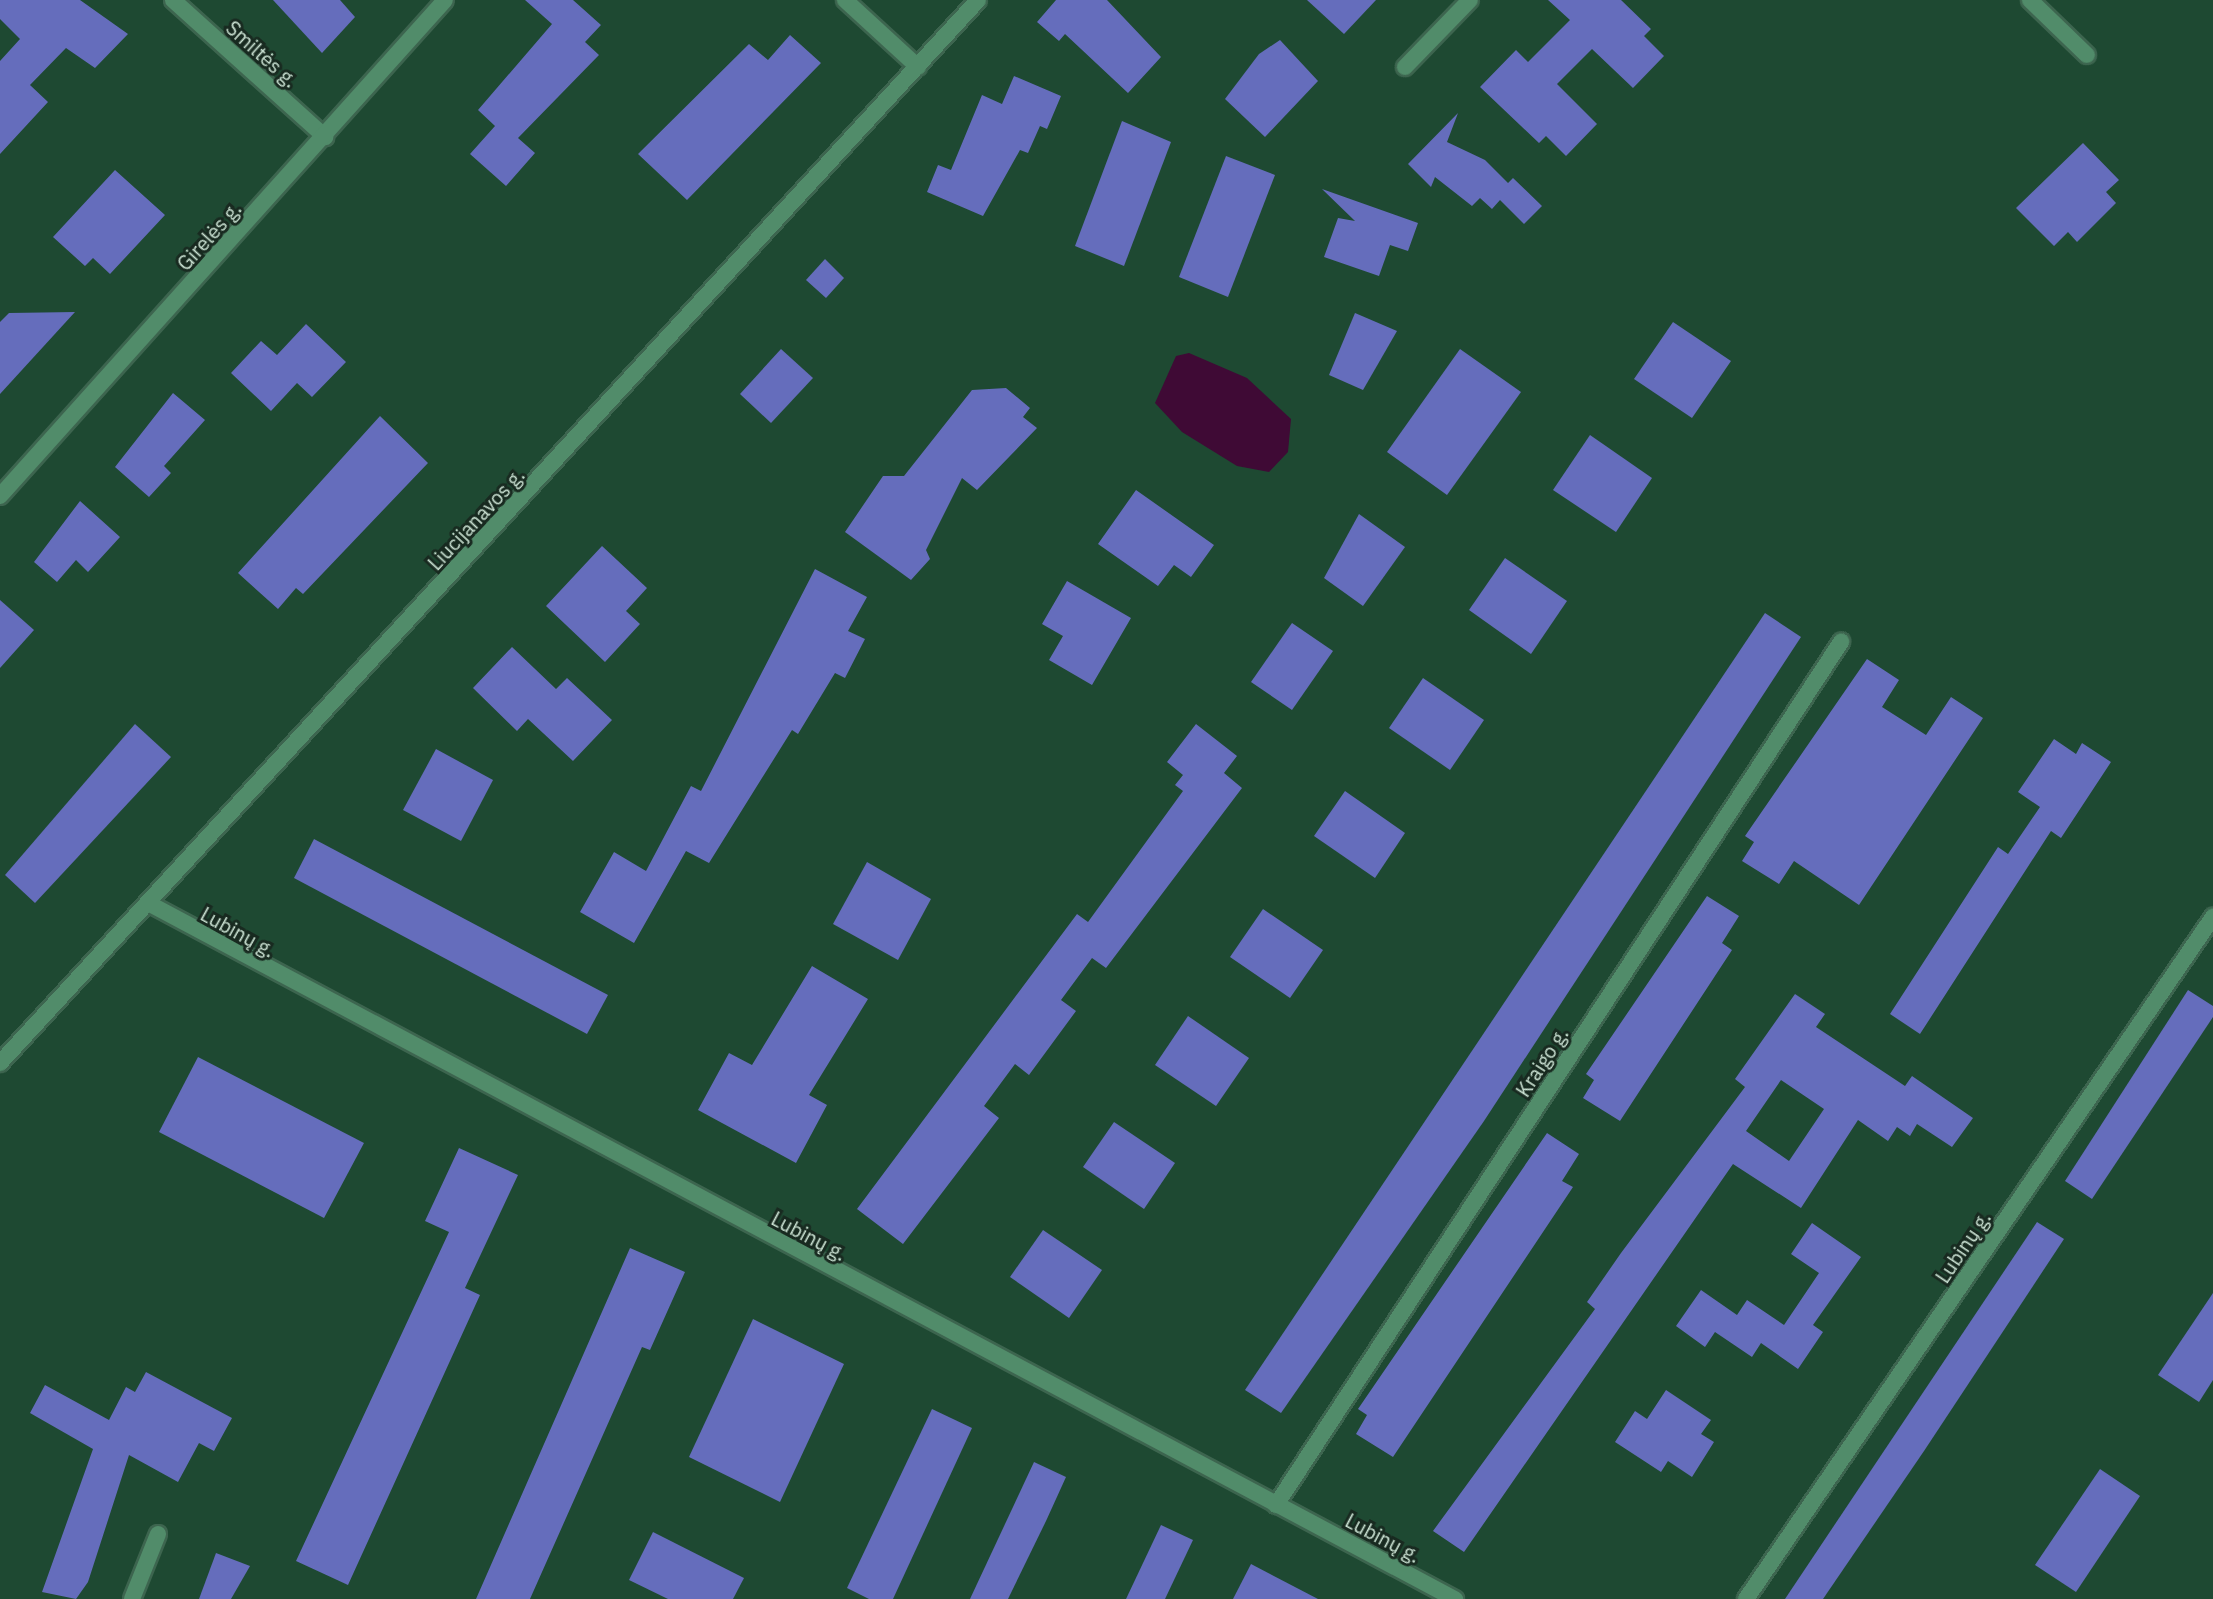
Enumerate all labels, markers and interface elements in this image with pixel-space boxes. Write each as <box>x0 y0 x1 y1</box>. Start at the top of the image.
street label: Smiltės g. <box>221 16 303 92</box>
street label: Girelės g. <box>172 197 246 275</box>
street label: Liucijanavos g. <box>423 463 529 575</box>
street label: Lubinų g. <box>197 902 279 962</box>
street label: Kraigo g. <box>1511 1023 1573 1101</box>
street label: Lubinų g. <box>767 1206 851 1266</box>
street label: Lubinų g. <box>1930 1207 1996 1287</box>
street label: Lubinų g. <box>1341 1508 1425 1568</box>

